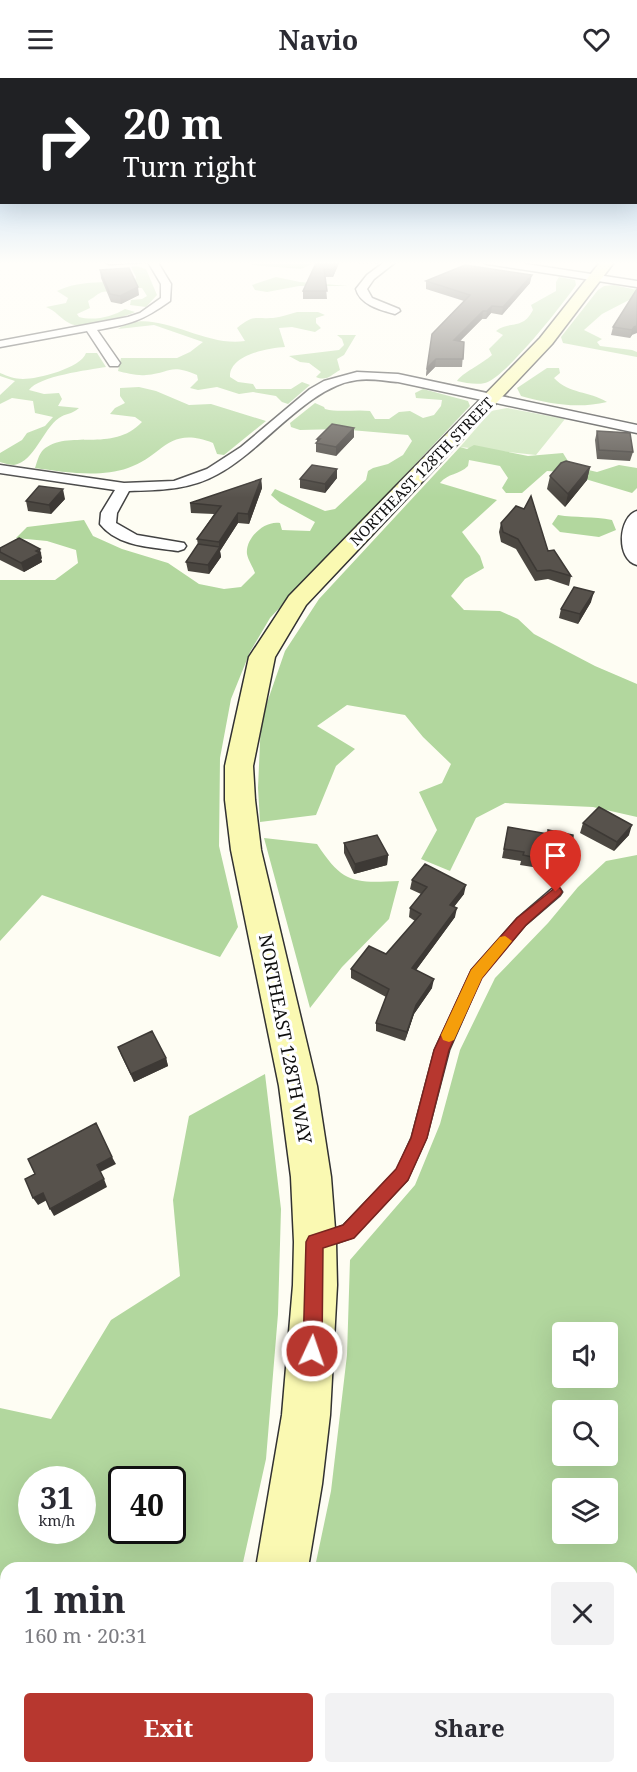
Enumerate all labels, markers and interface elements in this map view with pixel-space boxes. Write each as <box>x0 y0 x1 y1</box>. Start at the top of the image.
text: Navio <box>279 21 358 58</box>
icon: menu <box>24 23 57 56</box>
icon: heart <box>580 23 613 56</box>
text: 20 m <box>123 94 223 151</box>
icon: right <box>24 102 102 180</box>
text: Turn right <box>123 148 256 185</box>
street label: NORTHEAST 128TH STREET <box>345 393 498 550</box>
pin <box>530 830 581 892</box>
icon: arrive <box>539 839 572 872</box>
street label: NORTHEAST 128TH WAY <box>254 932 318 1147</box>
position arrow <box>280 1319 344 1383</box>
map controls <box>552 1322 618 1544</box>
button: sound <box>552 1322 618 1388</box>
button: search <box>552 1400 618 1466</box>
speed limit sign: 40 <box>108 1466 186 1544</box>
text: 31 <box>40 1477 74 1518</box>
button: layers <box>552 1478 618 1544</box>
text: km/h <box>39 1510 75 1530</box>
text: 1 min <box>24 1575 126 1624</box>
button: close <box>551 1582 614 1645</box>
text: 160 m · 20:31 <box>24 1622 147 1649</box>
button: Exit <box>24 1693 313 1762</box>
button: Share <box>325 1693 614 1762</box>

